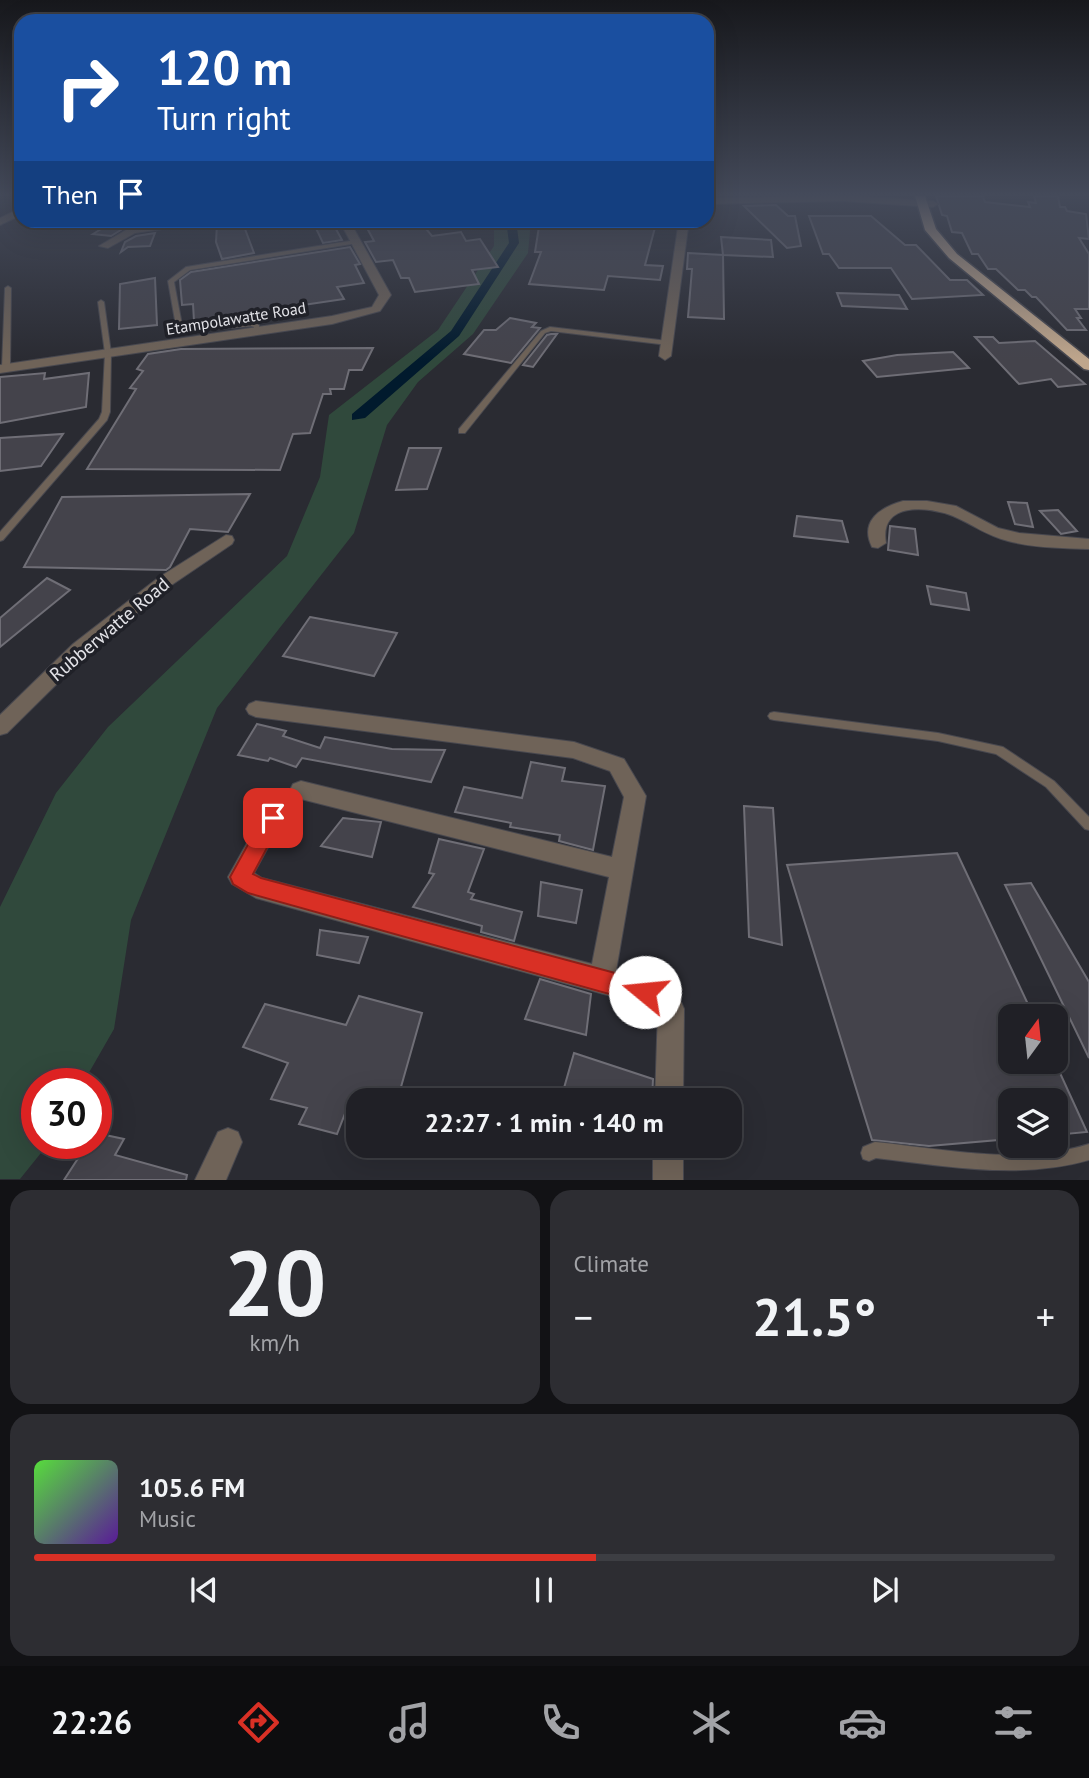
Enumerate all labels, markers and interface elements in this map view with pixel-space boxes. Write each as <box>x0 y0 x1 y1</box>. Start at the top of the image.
text: 120 m <box>157 35 292 99</box>
icon: right <box>42 42 133 133</box>
text: Turn right <box>157 97 291 139</box>
icon: arrive <box>112 175 150 213</box>
text: Then <box>42 178 98 211</box>
street label: Etampolawatte Road <box>165 297 307 339</box>
street label: Rubberwatte Road <box>44 572 174 686</box>
pin <box>243 788 303 848</box>
icon: arrive <box>254 799 292 837</box>
position arrow <box>608 955 682 1029</box>
north arrow <box>998 1004 1068 1074</box>
map controls <box>998 1004 1068 1158</box>
speed limit sign: 30 <box>21 1068 112 1159</box>
button: layers <box>998 1088 1068 1158</box>
text: 22:27 · 1 min · 140 m <box>424 1106 664 1139</box>
text: 20 <box>223 1223 326 1341</box>
text: Climate <box>574 1249 649 1278</box>
text: 21.5° <box>752 1283 876 1350</box>
text: − <box>574 1292 593 1341</box>
text: + <box>1036 1292 1055 1341</box>
text: km/h <box>250 1328 300 1357</box>
text: 105.6 FM <box>139 1471 245 1504</box>
text: Music <box>139 1504 196 1533</box>
icon: previous <box>185 1571 223 1609</box>
icon: pause <box>525 1571 563 1609</box>
icon: next <box>866 1571 904 1609</box>
icon: directions <box>234 1698 283 1747</box>
icon: music <box>385 1698 434 1747</box>
icon: phone <box>536 1698 585 1747</box>
icon: climate <box>687 1698 736 1747</box>
icon: car <box>838 1698 887 1747</box>
icon: filters <box>989 1698 1038 1747</box>
text: 22:26 <box>51 1701 132 1743</box>

